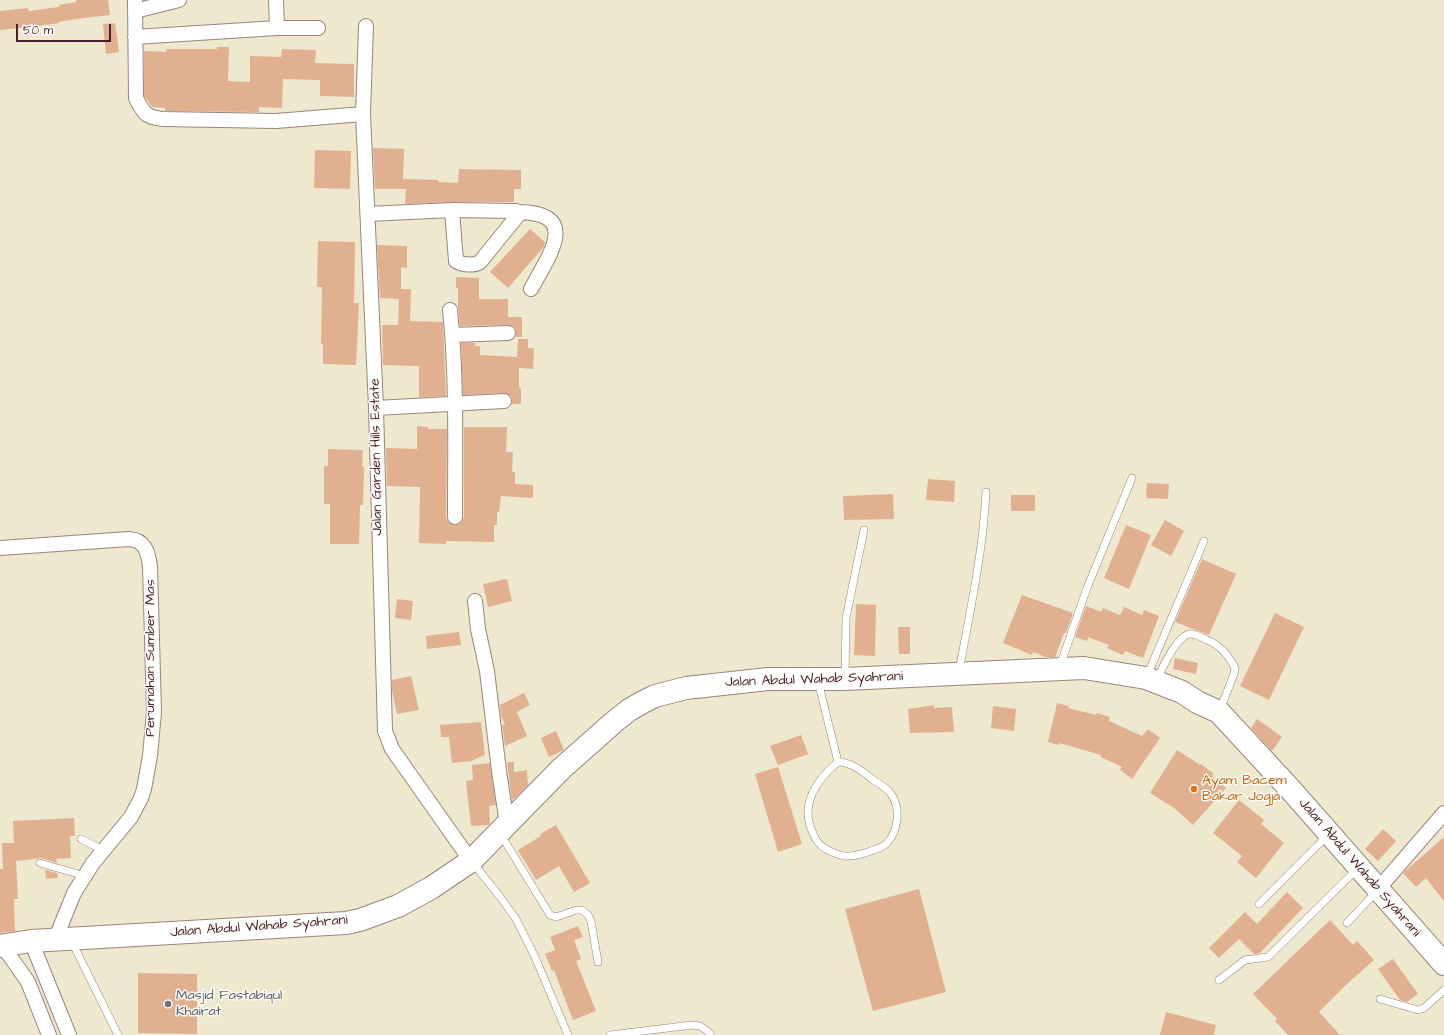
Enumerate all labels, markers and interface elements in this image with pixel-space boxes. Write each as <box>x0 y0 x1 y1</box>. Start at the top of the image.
scale bar <box>18 16 113 42</box>
text: 50 m <box>23 22 53 39</box>
street label: Jalan Garden Hills Estate <box>367 378 387 536</box>
street label: Perumahan Sumber Mas <box>143 579 159 737</box>
street label: Jalan Abdul Wahab Syahrani <box>725 669 903 691</box>
place label: Ayam Bacem Bakar Jogja <box>1202 773 1287 806</box>
marker: Ayam Bacem Bakar Jogja <box>1189 784 1199 794</box>
street label: Jalan Abdul Wahab Syahrani <box>1294 795 1424 941</box>
street label: Jalan Abdul Wahab Syahrani <box>170 912 348 942</box>
place label: Masjid Fastabiqul Khairat <box>176 988 282 1020</box>
marker: Masjid Fastabiqul Khairat <box>163 999 173 1009</box>

